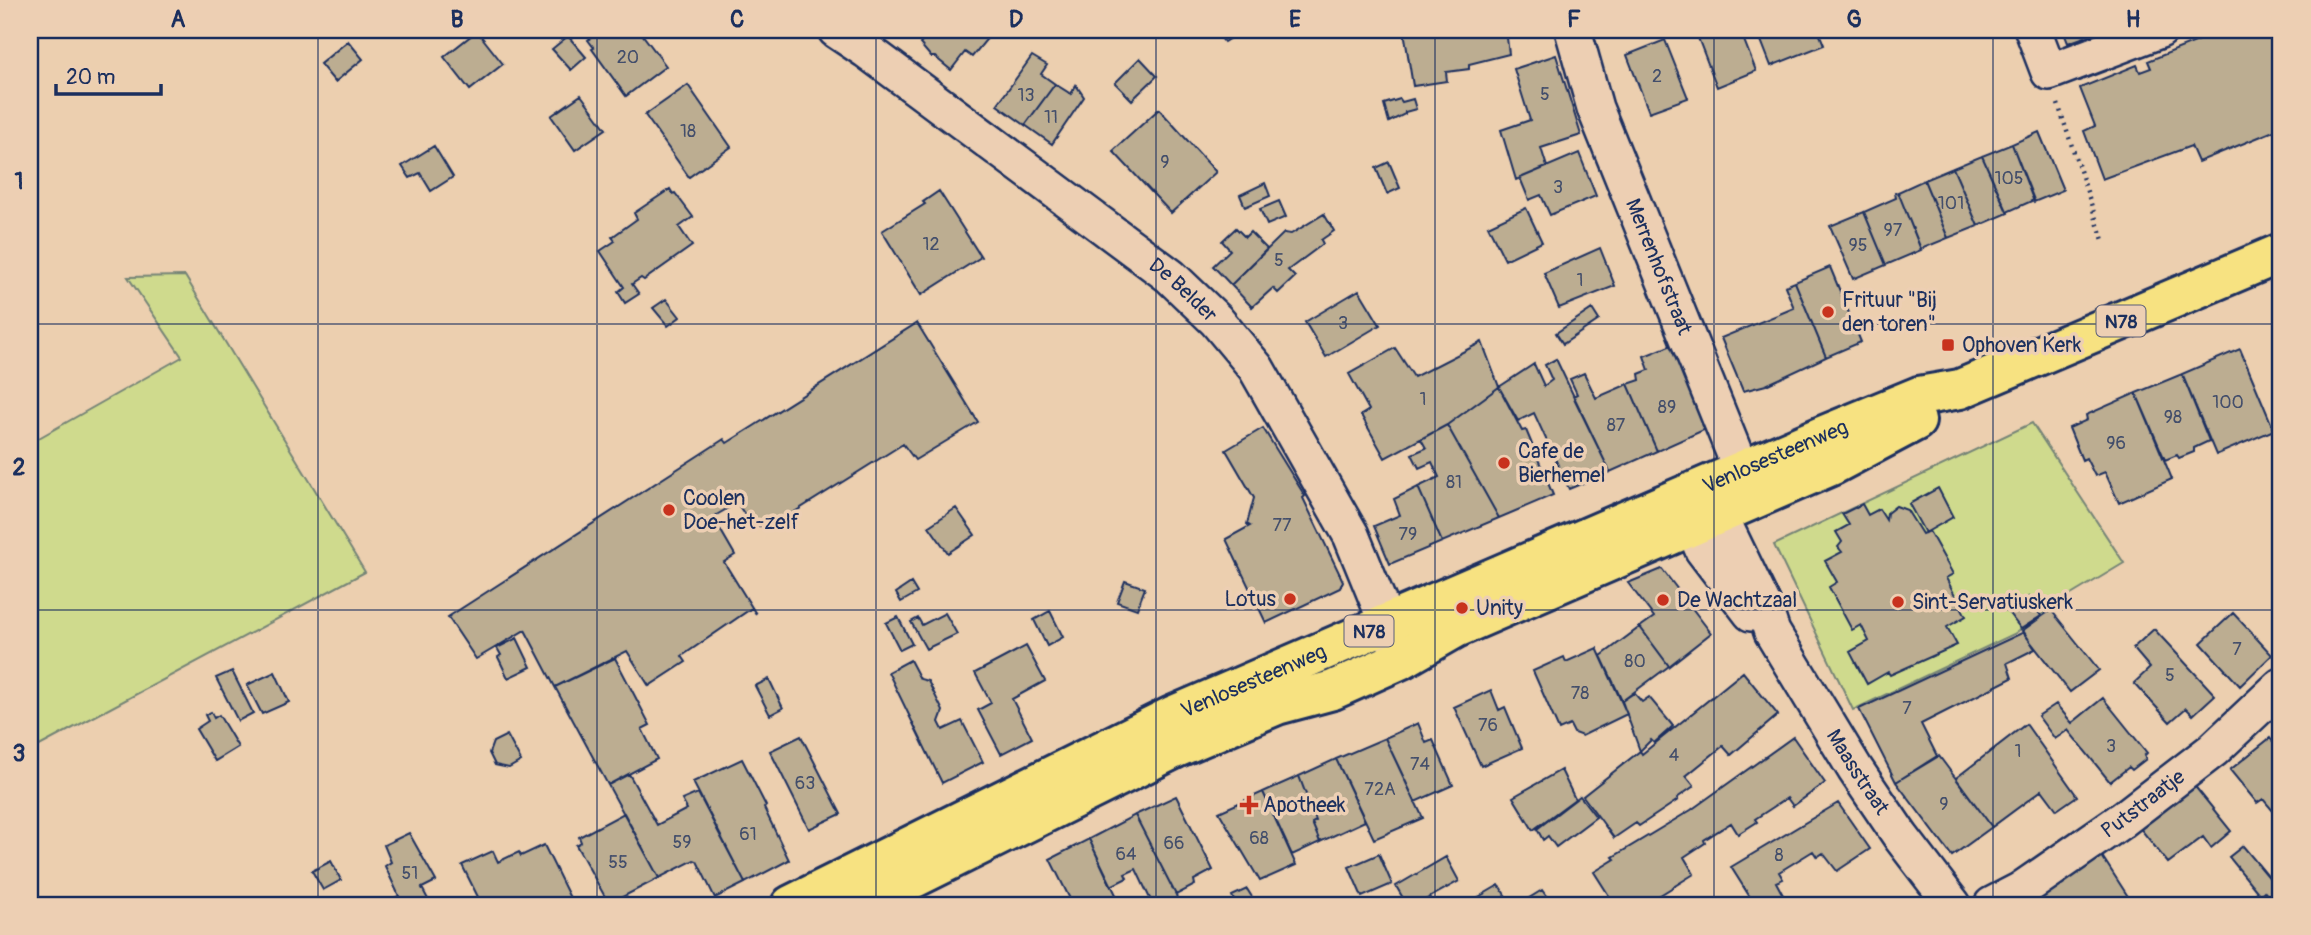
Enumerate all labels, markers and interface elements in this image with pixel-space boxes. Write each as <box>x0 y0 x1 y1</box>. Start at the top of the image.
text: A <box>171 5 186 34</box>
text: B <box>450 5 464 34</box>
text: C <box>730 5 744 34</box>
text: D <box>1009 5 1023 34</box>
text: E <box>1289 5 1301 34</box>
text: F <box>1567 5 1581 34</box>
text: G <box>1846 5 1862 34</box>
text: H <box>2126 5 2140 34</box>
house number: 20 <box>617 46 639 69</box>
scale bar <box>56 52 161 96</box>
text: 20 m <box>66 64 115 91</box>
house number: 2 <box>1652 65 1662 88</box>
house number: 5 <box>1540 83 1550 106</box>
house number: 13 <box>1017 84 1035 107</box>
house number: 11 <box>1044 106 1058 129</box>
house number: 18 <box>680 120 696 143</box>
house number: 9 <box>1160 151 1170 174</box>
text: 1 <box>15 167 24 196</box>
house number: 105 <box>1994 167 2024 190</box>
house number: 3 <box>1553 176 1563 199</box>
house number: 101 <box>1938 192 1964 215</box>
street label: Merrenhofstraat <box>1619 195 1698 339</box>
house number: 97 <box>1884 219 1903 242</box>
house number: 12 <box>922 233 940 256</box>
house number: 95 <box>1848 234 1868 257</box>
house number: 5 <box>1274 249 1284 272</box>
street label: De Belder <box>1143 252 1223 329</box>
house number: 1 <box>1576 269 1584 292</box>
place label: Frituur "Bij den toren" <box>1842 287 1937 338</box>
marker: Frituur "Bij den toren" <box>1820 304 1836 320</box>
road number: N78 <box>2096 306 2146 336</box>
house number: 3 <box>1338 312 1348 335</box>
place label: Ophoven Kerk <box>1962 332 2082 359</box>
marker: Ophoven Kerk <box>1940 337 1956 353</box>
house number: 1 <box>1419 388 1427 411</box>
house number: 100 <box>2212 391 2244 414</box>
house number: 89 <box>1658 396 1676 419</box>
house number: 98 <box>2164 406 2182 429</box>
house number: 87 <box>1607 414 1626 437</box>
street label: Venlosesteenweg <box>1699 414 1852 500</box>
house number: 96 <box>2106 432 2126 455</box>
place label: Cafe de Bierhemel <box>1518 438 1605 489</box>
text: 2 <box>13 453 26 482</box>
marker: Cafe de Bierhemel <box>1496 455 1512 471</box>
house number: 81 <box>1446 471 1462 494</box>
place label: Coolen Doe-het-zelf <box>683 485 800 536</box>
marker: Coolen Doe-het-zelf <box>661 502 677 518</box>
house number: 77 <box>1272 514 1292 537</box>
house number: 79 <box>1399 523 1417 546</box>
place label: Lotus <box>1224 586 1277 613</box>
place label: De Wachtzaal <box>1677 587 1797 614</box>
place label: Sint-Servatiuskerk <box>1912 589 2073 616</box>
marker: Lotus <box>1282 591 1298 607</box>
marker: De Wachtzaal <box>1655 592 1671 608</box>
marker: Sint-Servatiuskerk <box>1890 594 1906 610</box>
place label: Unity <box>1476 595 1523 622</box>
marker: Unity <box>1454 600 1470 616</box>
road number: N78 <box>1344 616 1394 646</box>
street label: Venlosesteenweg <box>1177 638 1330 725</box>
house number: 7 <box>2232 638 2242 661</box>
house number: 80 <box>1624 650 1646 673</box>
house number: 5 <box>2165 664 2175 687</box>
house number: 78 <box>1571 682 1589 705</box>
house number: 7 <box>1902 697 1912 720</box>
house number: 76 <box>1478 714 1498 737</box>
street label: Maasstraat <box>1820 724 1895 821</box>
house number: 3 <box>2106 735 2116 758</box>
text: 3 <box>13 739 25 768</box>
house number: 1 <box>2014 740 2022 763</box>
house number: 4 <box>1669 744 1680 767</box>
house number: 74 <box>1410 753 1431 776</box>
street label: Putstraatje <box>2096 763 2191 845</box>
house number: 63 <box>795 772 815 795</box>
house number: 72A <box>1364 778 1396 801</box>
place label: Apotheek <box>1263 792 1346 819</box>
house number: 9 <box>1939 793 1949 816</box>
marker: Apotheek <box>1241 797 1257 813</box>
house number: 61 <box>739 823 757 846</box>
house number: 68 <box>1249 827 1269 850</box>
house number: 59 <box>672 831 692 854</box>
house number: 66 <box>1164 832 1184 855</box>
house number: 64 <box>1116 843 1137 866</box>
house number: 8 <box>1774 844 1784 867</box>
house number: 55 <box>608 851 628 874</box>
house number: 51 <box>402 862 418 885</box>

